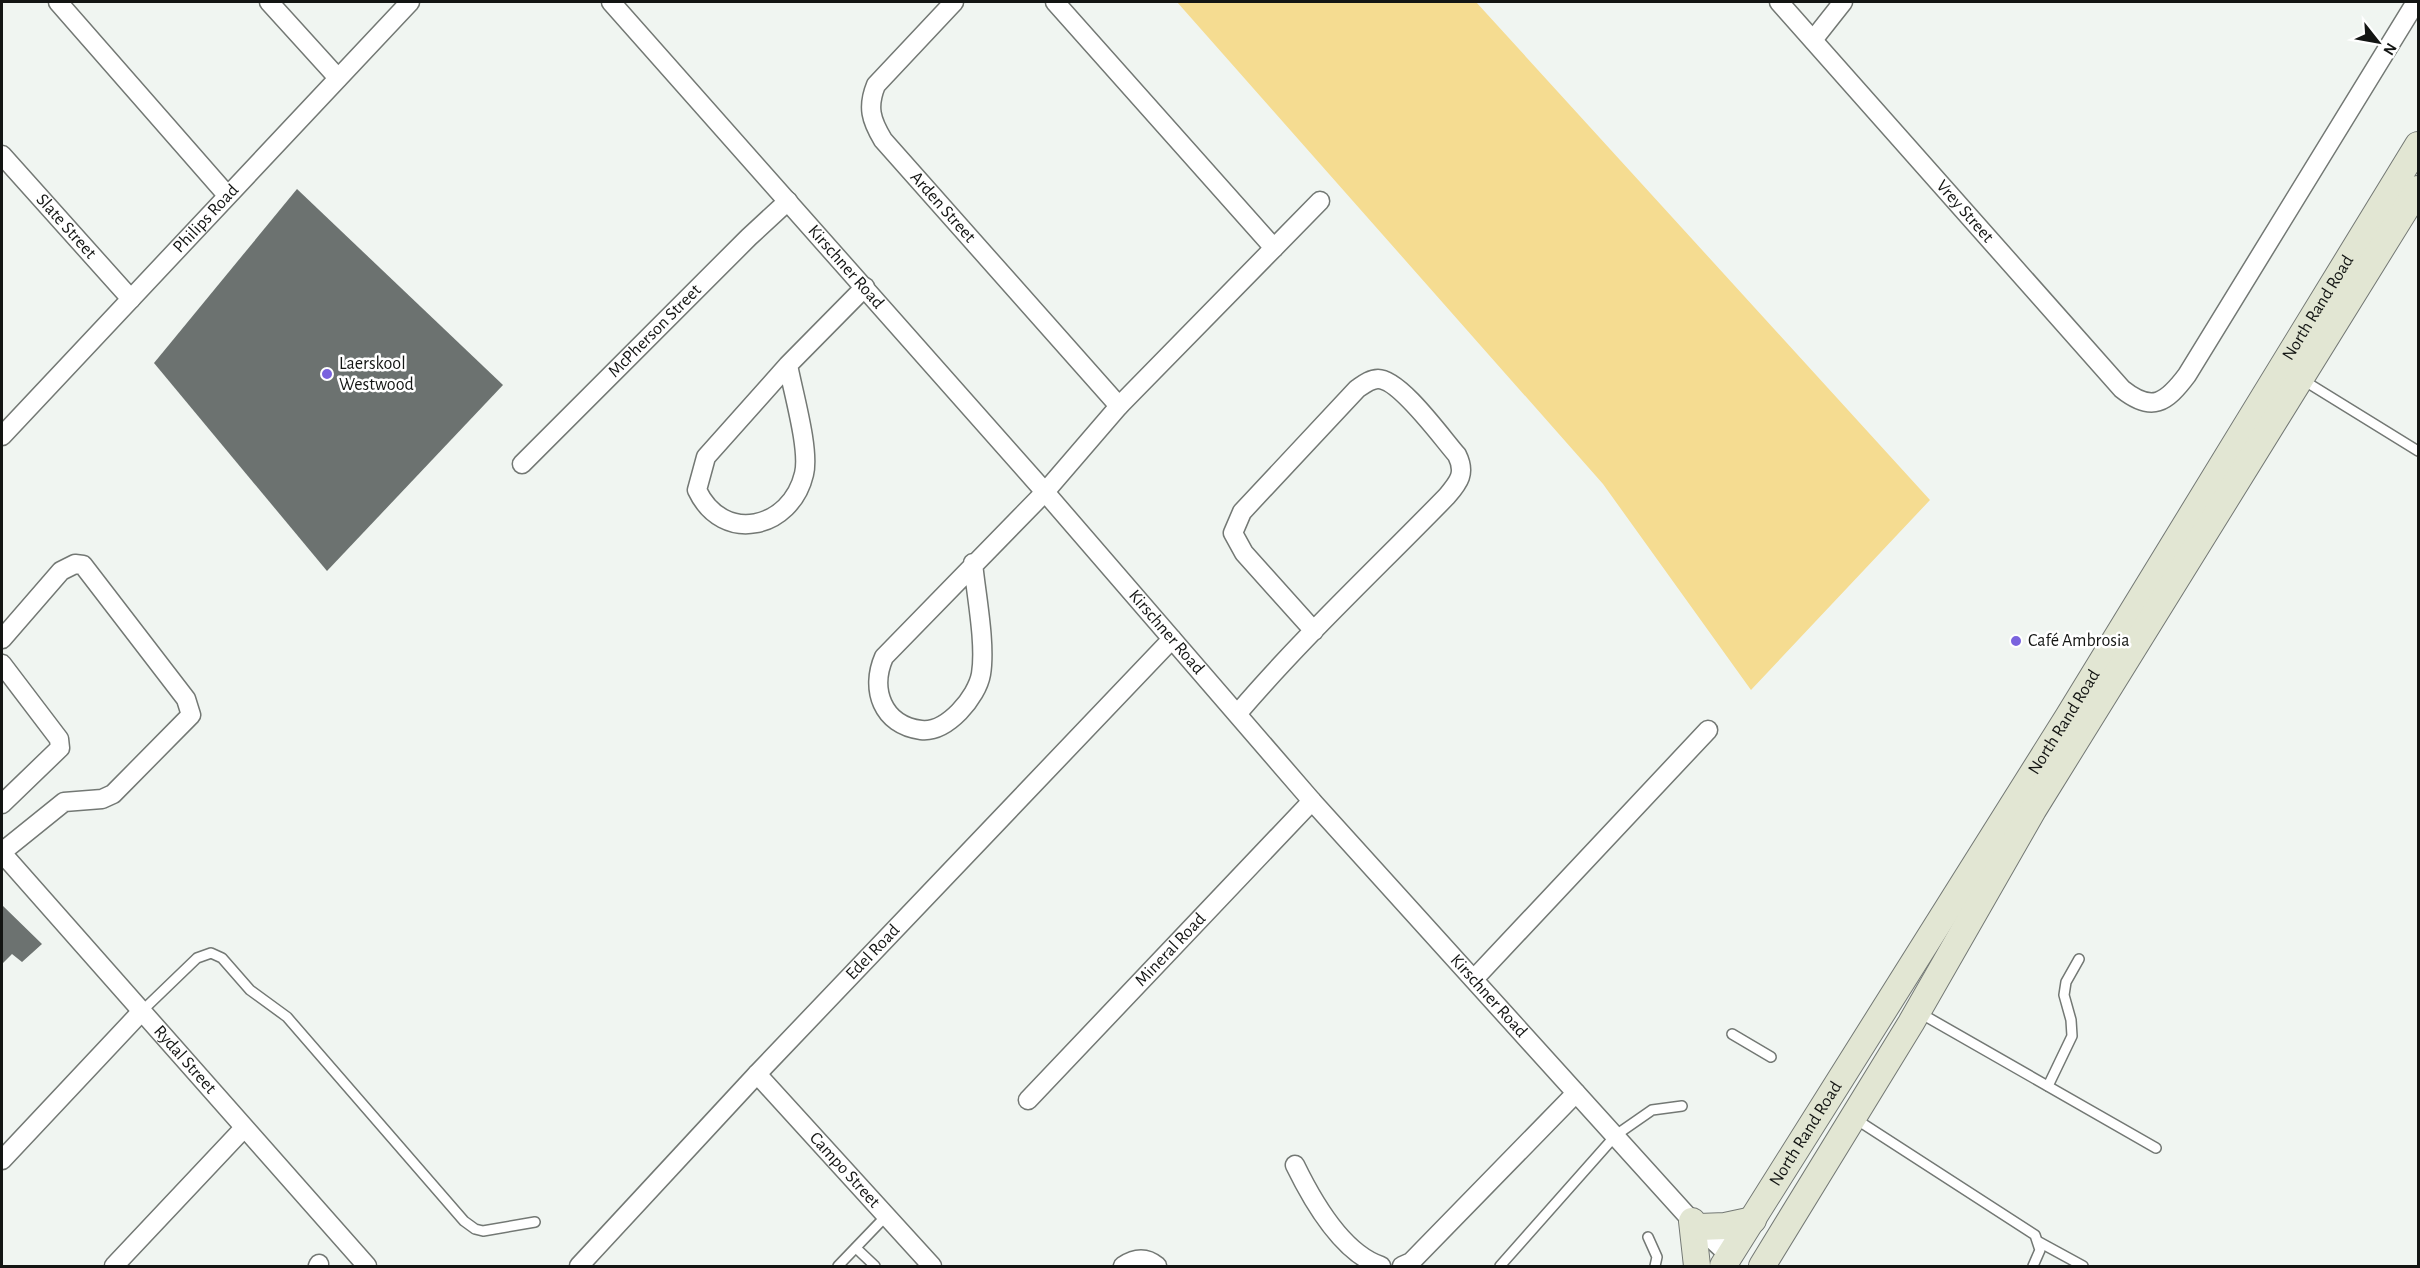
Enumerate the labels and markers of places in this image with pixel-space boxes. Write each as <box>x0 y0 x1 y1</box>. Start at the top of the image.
place label: Laerskool Westwood <box>339 355 414 394</box>
marker: Laerskool Westwood <box>320 367 334 381</box>
place label: Café Ambrosia <box>2028 632 2130 650</box>
marker: Café Ambrosia <box>2009 634 2023 648</box>

